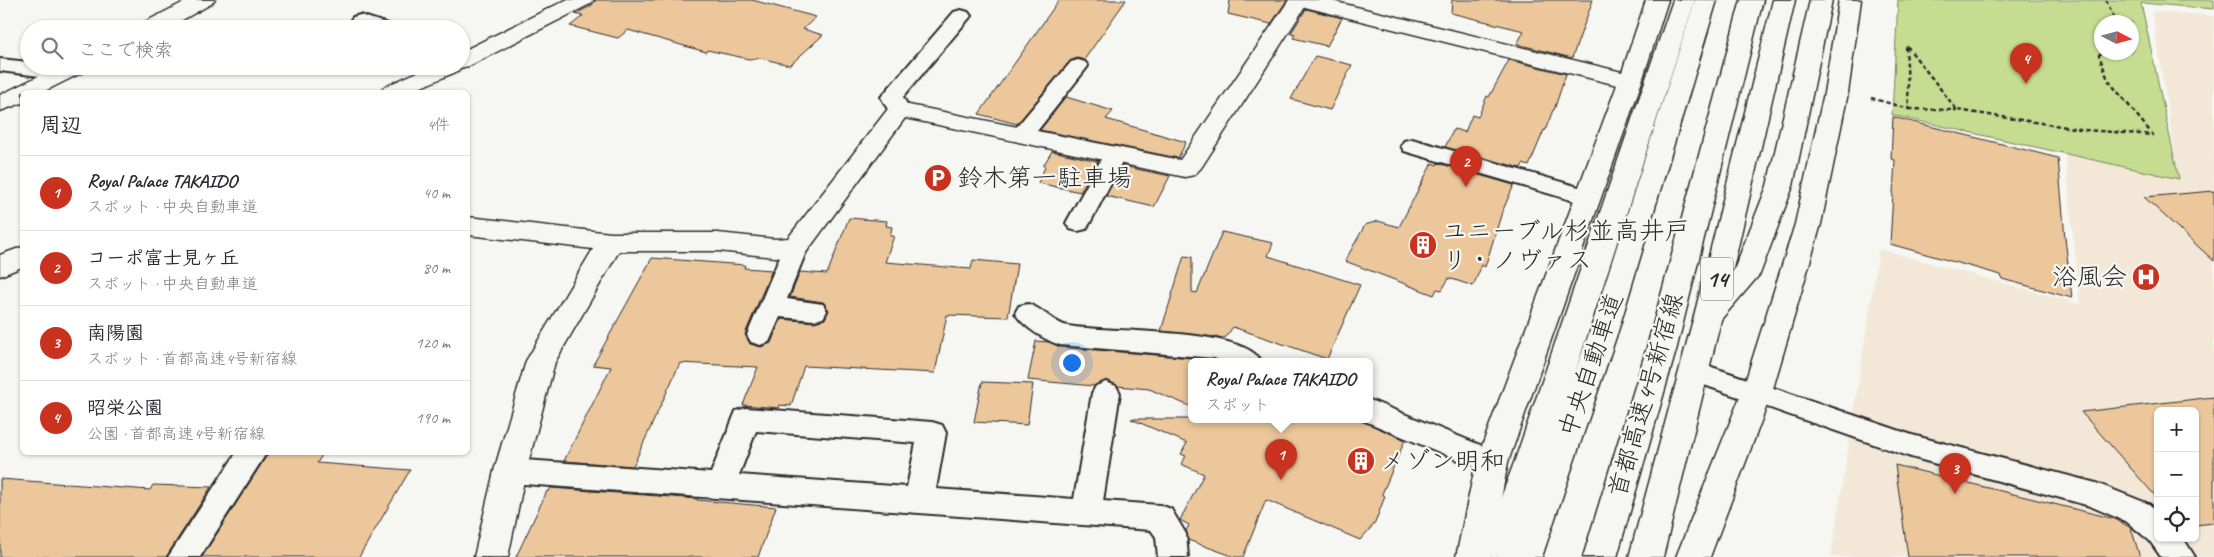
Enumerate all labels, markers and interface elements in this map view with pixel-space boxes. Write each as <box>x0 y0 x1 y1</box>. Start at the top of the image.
north arrow <box>2094 15 2139 60</box>
search box <box>20 20 470 75</box>
icon: search <box>38 34 66 62</box>
text: ここで検索 <box>78 38 173 62</box>
pin: 4 <box>2010 43 2042 84</box>
text: 周辺 <box>40 112 82 138</box>
text: 4件 <box>427 115 450 135</box>
pin: 2 <box>1450 146 1482 187</box>
place label: 鈴木第一駐車場 <box>957 162 1132 194</box>
parking icon: 鈴木第一駐車場 <box>923 163 953 193</box>
text: Royal Palace TAKAIDO <box>87 169 237 193</box>
text: 1 <box>52 183 60 203</box>
text: 40 m <box>423 183 450 203</box>
text: スポット · 中央自動車道 <box>87 197 258 217</box>
place label: ユニーブル杉並高井戸 リ・ノヴァス <box>1442 215 1690 276</box>
building icon: ユニーブル杉並高井戸 リ・ノヴァス <box>1408 230 1438 260</box>
text: コーポ富士見ヶ丘 <box>87 246 239 270</box>
text: 2 <box>52 258 60 278</box>
text: 80 m <box>423 258 450 278</box>
road number: 14 <box>1701 258 1733 300</box>
place label: 浴風会 <box>2052 261 2127 293</box>
hospital icon: 浴風会 <box>2131 262 2161 292</box>
text: スポット · 中央自動車道 <box>87 274 258 294</box>
street label: 中央自動車道 <box>1551 289 1631 441</box>
street label: 首都高速4号新宿線 <box>1602 289 1690 501</box>
text: 南陽園 <box>87 321 144 345</box>
text: 3 <box>52 333 60 353</box>
text: 120 m <box>416 333 450 353</box>
text: スポット · 首都高速4号新宿線 <box>87 349 297 369</box>
your location <box>1059 350 1085 376</box>
popup <box>1188 358 1373 423</box>
text: Royal Palace TAKAIDO <box>1206 367 1355 391</box>
text: スポット <box>1206 395 1270 415</box>
text: 昭栄公園 <box>87 396 163 420</box>
map controls <box>2154 407 2199 542</box>
button: + <box>2154 407 2199 452</box>
text: 4 <box>52 408 60 428</box>
text: 190 m <box>416 408 450 428</box>
text: 公園 · 首都高速4号新宿線 <box>87 424 265 444</box>
pin: 1 <box>1265 439 1297 480</box>
place label: メゾン明和 <box>1380 445 1505 477</box>
building icon: メゾン明和 <box>1346 446 1376 476</box>
button: − <box>2154 452 2199 497</box>
pin: 3 <box>1939 453 1971 494</box>
button: locate <box>2154 497 2199 542</box>

